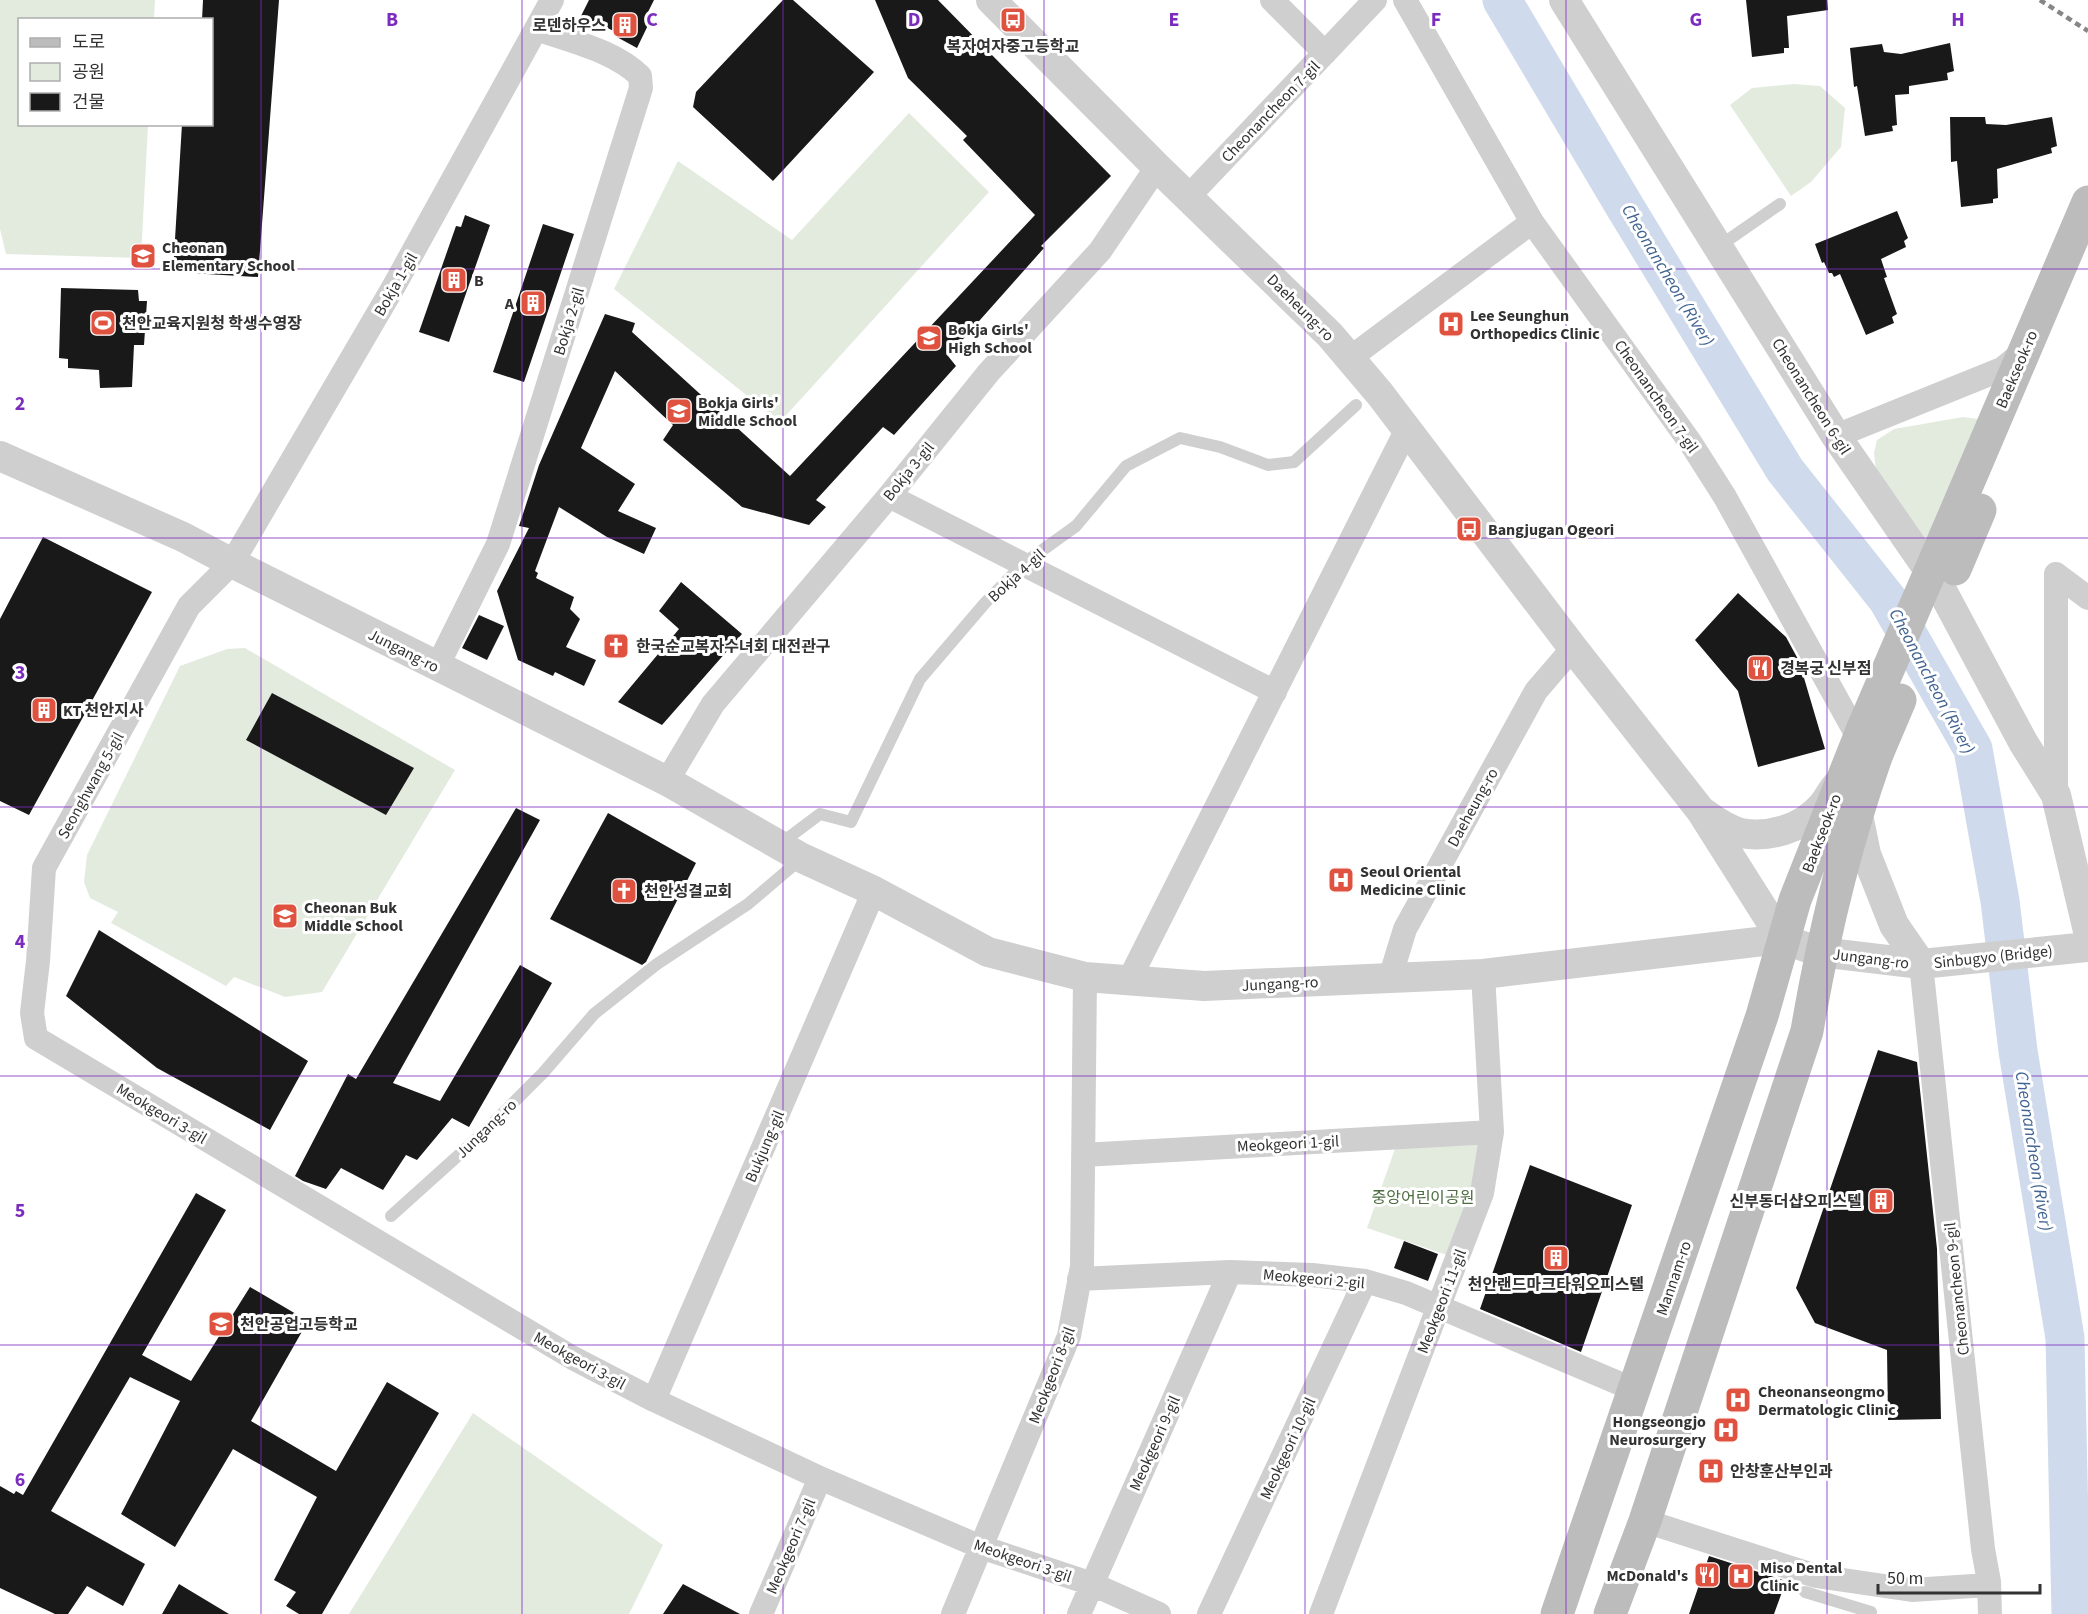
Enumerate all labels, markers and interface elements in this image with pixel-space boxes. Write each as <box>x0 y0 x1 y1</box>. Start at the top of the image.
bus stop icon: 복자여자중고등학교 <box>998 5 1028 35</box>
text: B <box>386 6 398 34</box>
text: C <box>646 6 658 34</box>
text: D <box>908 6 920 34</box>
text: E <box>1169 6 1179 34</box>
text: F <box>1431 6 1441 34</box>
text: G <box>1690 6 1702 34</box>
text: H <box>1951 6 1965 34</box>
building icon: 로덴하우스 <box>610 10 640 40</box>
place label: 로덴하우스 <box>532 15 606 37</box>
legend <box>18 18 213 126</box>
text: 도로 <box>72 30 105 55</box>
place label: 복자여자중고등학교 <box>947 36 1080 58</box>
street label: Cheonancheon 7-gil <box>1216 56 1325 167</box>
text: 공원 <box>72 60 105 85</box>
text: 건물 <box>72 90 105 115</box>
water label: Cheonancheon (River) <box>1615 200 1720 351</box>
place label: Cheonan Elementary School <box>162 237 295 277</box>
school or university icon: Cheonan Elementary School <box>128 241 158 271</box>
street label: Bokja 1-gil <box>369 249 423 320</box>
building icon: B <box>439 265 469 295</box>
street label: Daeheung-ro <box>1262 269 1339 346</box>
place label: B <box>474 270 484 292</box>
street label: Bokja 2-gil <box>548 285 590 358</box>
building icon: A <box>518 288 548 318</box>
place label: A <box>504 293 515 315</box>
place label: Lee Seunghun Orthopedics Clinic <box>1470 305 1600 345</box>
sports icon: 천안교육지원청 학생수영장 <box>88 308 118 338</box>
hospital icon: Lee Seunghun Orthopedics Clinic <box>1436 309 1466 339</box>
place label: 천안교육지원청 학생수영장 <box>122 313 302 335</box>
place label: Bokja Girls' High School <box>948 319 1032 359</box>
school or university icon: Bokja Girls' High School <box>914 323 944 353</box>
street label: Baekseok-ro <box>1991 327 2043 412</box>
street label: Cheonancheon 6-gil <box>1766 334 1856 459</box>
street label: Cheonancheon 7-gil <box>1609 336 1704 458</box>
text: 2 <box>15 390 25 418</box>
place label: Bokja Girls' Middle School <box>698 392 797 432</box>
school or university icon: Bokja Girls' Middle School <box>664 396 694 426</box>
street label: Bokja 3-gil <box>878 437 939 506</box>
bus stop icon: Bangjugan Ogeori <box>1454 514 1484 544</box>
place label: Bangjugan Ogeori <box>1488 519 1614 541</box>
street label: Bokja 4-gil <box>983 544 1050 607</box>
water label: Cheonancheon (River) <box>1883 604 1981 758</box>
street label: Jungang-ro <box>364 624 443 678</box>
church icon: 한국순교복자수녀회 대전관구 <box>601 631 631 661</box>
place label: 한국순교복자수녀회 대전관구 <box>636 636 831 658</box>
restaurant icon: 경복궁 신부점 <box>1745 653 1775 683</box>
place label: 경복궁 신부점 <box>1780 658 1872 680</box>
text: 3 <box>15 659 25 687</box>
building icon: KT 천안지사 <box>29 695 59 725</box>
place label: KT 천안지사 <box>63 700 144 722</box>
street label: Seonghwang 5-gil <box>52 728 129 843</box>
street label: Daeheung-ro <box>1442 764 1504 851</box>
street label: Baekseok-ro <box>1797 791 1847 876</box>
place label: Seoul Oriental Medicine Clinic <box>1360 861 1466 901</box>
hospital icon: Seoul Oriental Medicine Clinic <box>1326 865 1356 895</box>
church icon: 천안성결교회 <box>609 876 639 906</box>
place label: 천안성결교회 <box>644 881 732 903</box>
place label: Cheonan Buk Middle School <box>304 897 403 937</box>
school or university icon: Cheonan Buk Middle School <box>270 901 300 931</box>
text: 4 <box>15 928 26 956</box>
street label: Sinbugyo (Bridge) <box>1932 940 2054 974</box>
street label: Jungang-ro <box>1831 943 1910 975</box>
street label: Jungang-ro <box>1241 971 1319 997</box>
water label: Cheonancheon (River) <box>2009 1069 2058 1233</box>
street label: Meokgeori 3-gil <box>112 1078 211 1150</box>
street label: Jungang-ro <box>451 1094 522 1163</box>
street label: Bukjung-gil <box>740 1107 790 1186</box>
street label: Meokgeori 1-gil <box>1236 1130 1340 1158</box>
building icon: 신부동더샵오피스텔 <box>1866 1186 1896 1216</box>
park label: 중앙어린이공원 <box>1371 1187 1475 1209</box>
place label: 신부동더샵오피스텔 <box>1730 1191 1862 1213</box>
text: 5 <box>15 1197 25 1225</box>
street label: Cheonancheon 9-gil <box>1939 1221 1975 1356</box>
street label: Mannam-ro <box>1651 1238 1697 1319</box>
building icon: 천안랜드마크타워오피스텔 <box>1541 1243 1571 1273</box>
street label: Meokgeori 11-gil <box>1412 1246 1472 1357</box>
street label: Meokgeori 2-gil <box>1262 1264 1366 1294</box>
place label: 천안랜드마크타워오피스텔 <box>1468 1274 1644 1296</box>
school or university icon: 천안공업고등학교 <box>206 1309 236 1339</box>
place label: 천안공업고등학교 <box>240 1314 358 1336</box>
street label: Meokgeori 8-gil <box>1023 1324 1081 1427</box>
street label: Meokgeori 3-gil <box>530 1326 630 1395</box>
place label: Cheonanseongmo Dermatologic Clinic <box>1758 1381 1896 1421</box>
hospital icon: Cheonanseongmo Dermatologic Clinic <box>1723 1385 1753 1415</box>
street label: Meokgeori 9-gil <box>1124 1392 1186 1495</box>
street label: Meokgeori 10-gil <box>1255 1394 1321 1503</box>
place label: Hongseongjo Neurosurgery <box>1609 1411 1707 1451</box>
hospital icon: Hongseongjo Neurosurgery <box>1711 1415 1741 1445</box>
hospital icon: 안창훈산부인과 <box>1696 1456 1726 1486</box>
place label: 안창훈산부인과 <box>1730 1461 1833 1483</box>
text: 6 <box>15 1466 25 1494</box>
street label: Meokgeori 7-gil <box>761 1495 821 1598</box>
street label: Meokgeori 3-gil <box>971 1534 1075 1588</box>
place label: Miso Dental Clinic <box>1760 1557 1843 1597</box>
scale bar <box>1878 1557 2040 1595</box>
restaurant icon: McDonald's <box>1692 1560 1722 1590</box>
hospital icon: Miso Dental Clinic <box>1726 1561 1756 1591</box>
place label: McDonald's <box>1606 1565 1688 1587</box>
text: 50 m <box>1887 1566 1923 1591</box>

